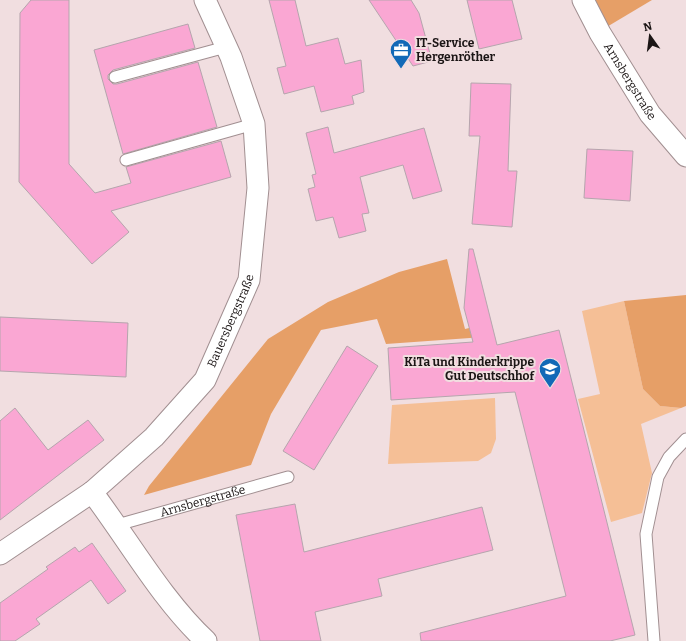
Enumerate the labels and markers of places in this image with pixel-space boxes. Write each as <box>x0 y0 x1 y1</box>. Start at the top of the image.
place label: IT-Service Hergenröther <box>416 36 496 64</box>
office icon: IT-Service Hergenröther <box>388 37 414 70</box>
place label: KiTa und Kinderkrippe Gut Deutschhof <box>404 355 535 383</box>
school or university icon: KiTa und Kinderkrippe Gut Deutschhof <box>537 356 563 389</box>

